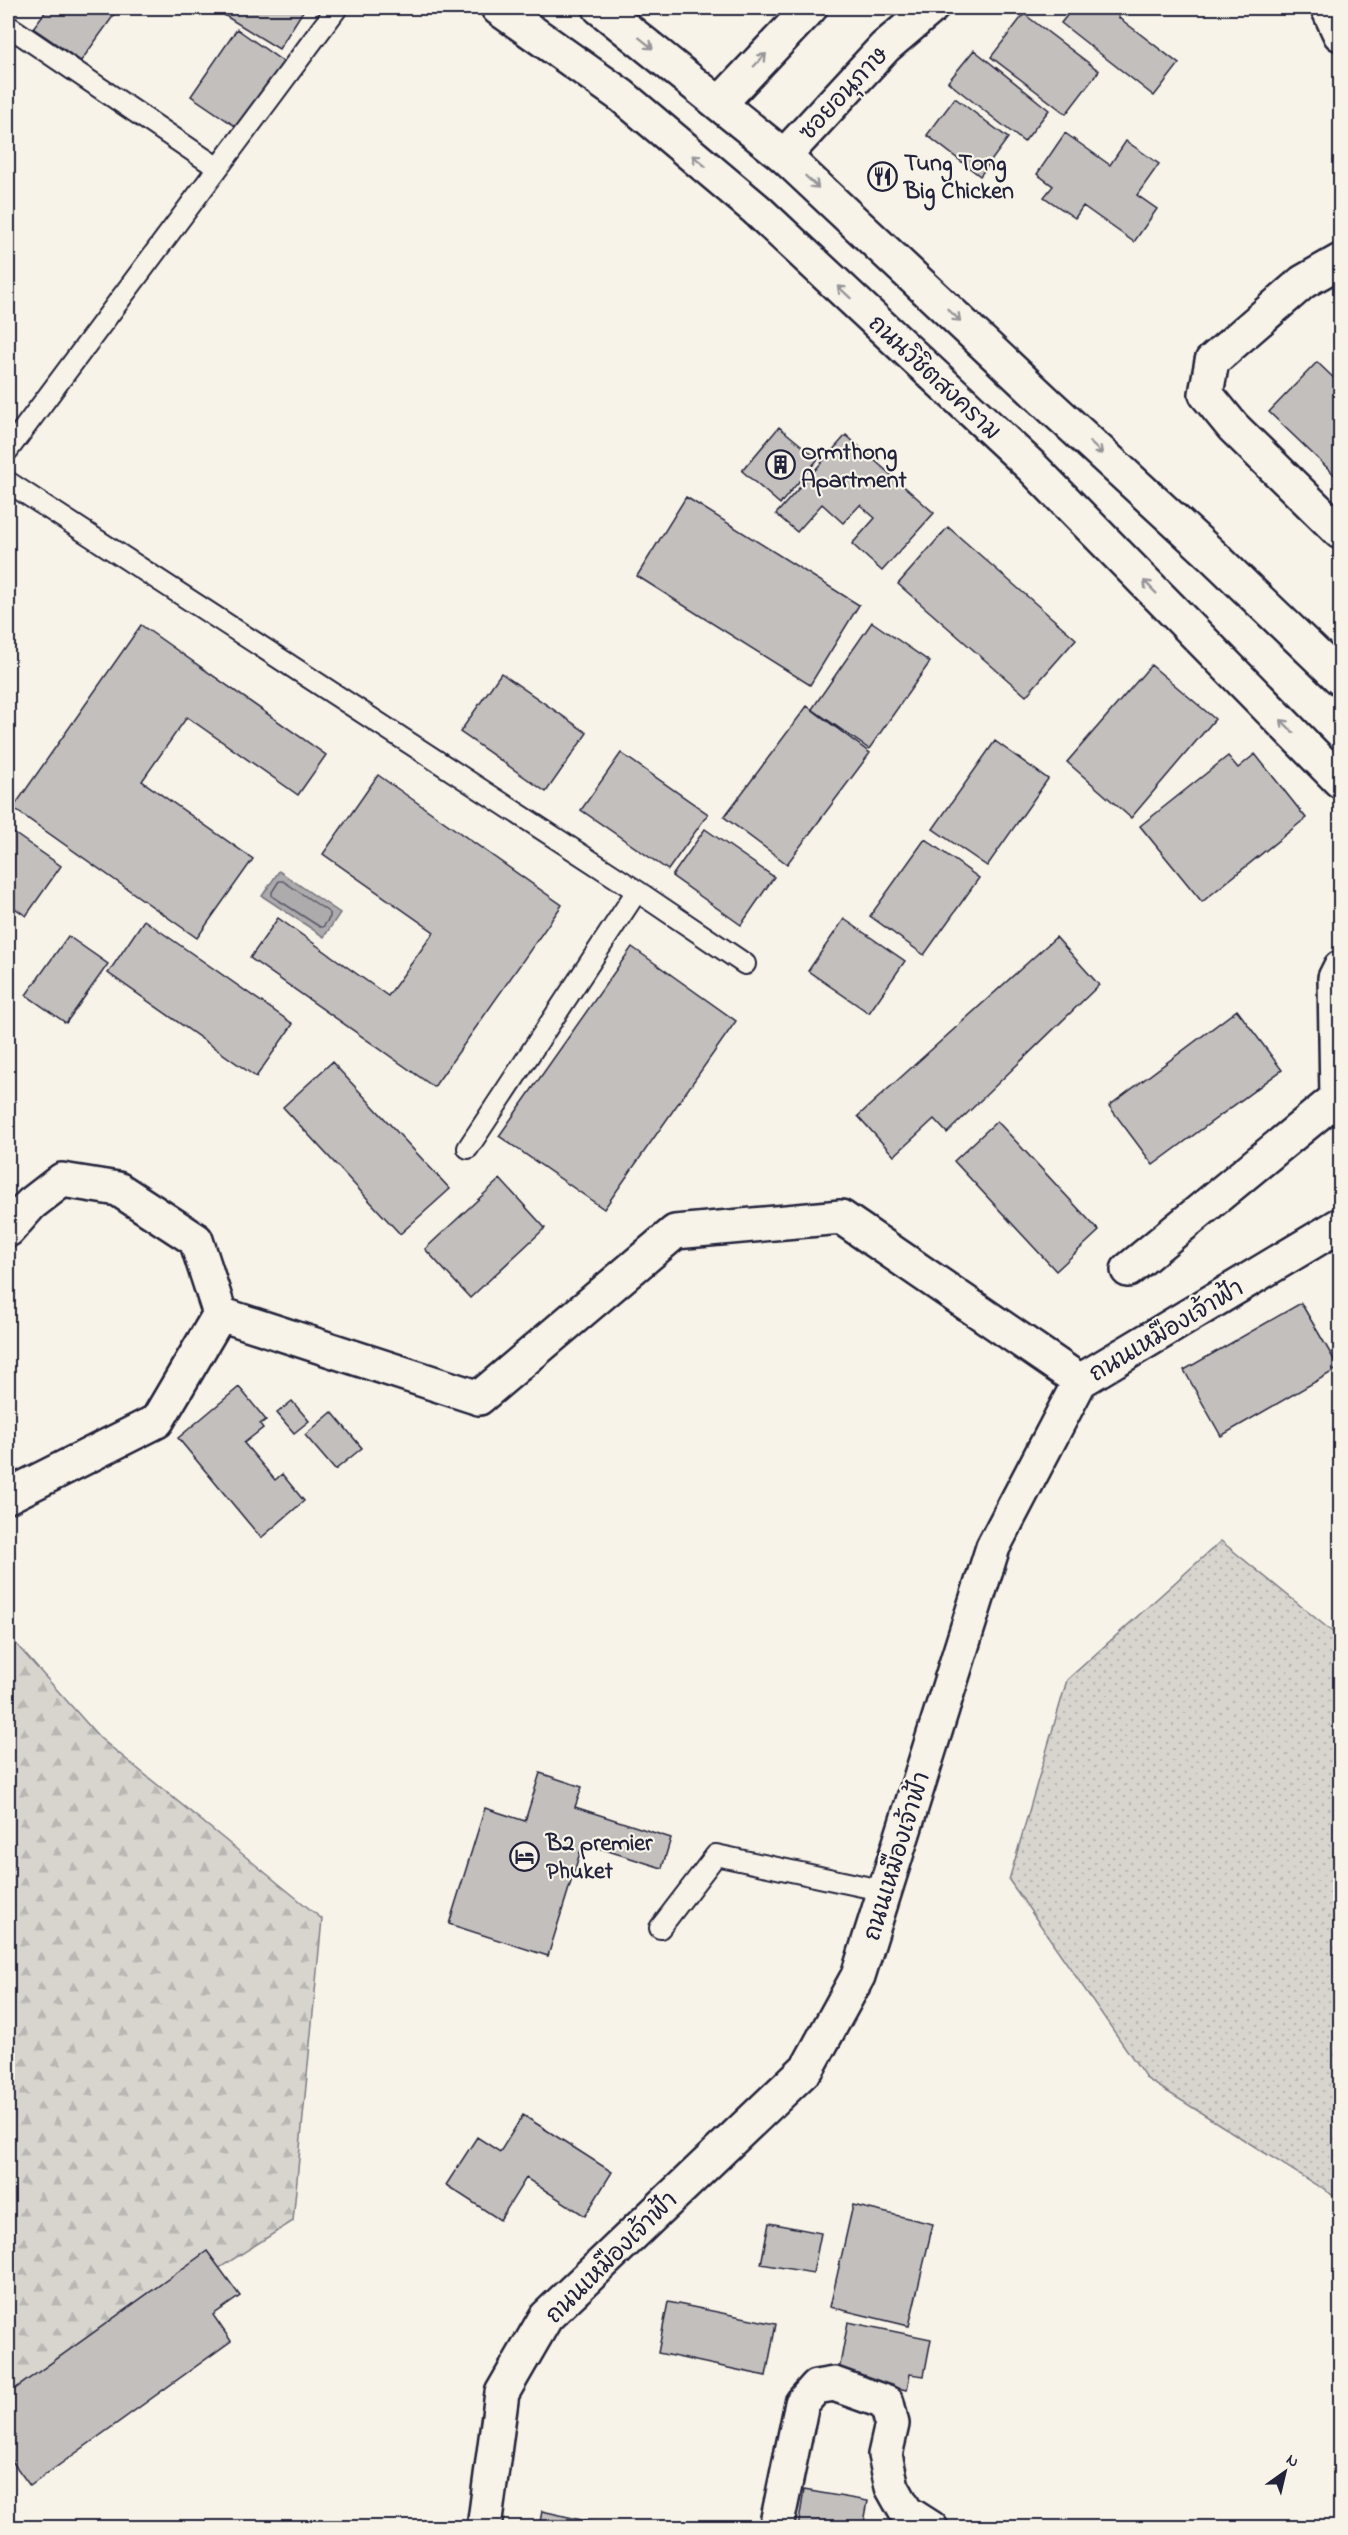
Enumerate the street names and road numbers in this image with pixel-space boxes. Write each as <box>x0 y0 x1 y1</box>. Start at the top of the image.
street label: ซอยอนุภาษ <box>792 39 898 150</box>
street label: ถนนวิชิตสงคราม <box>859 308 1008 450</box>
street label: ถนนเหมืองเจ้าฟ้า <box>1083 1272 1251 1392</box>
street label: ถนนเหมืองเจ้าฟ้า <box>856 1768 941 1946</box>
street label: ถนนเหมืองเจ้าฟ้า <box>538 2184 687 2333</box>

